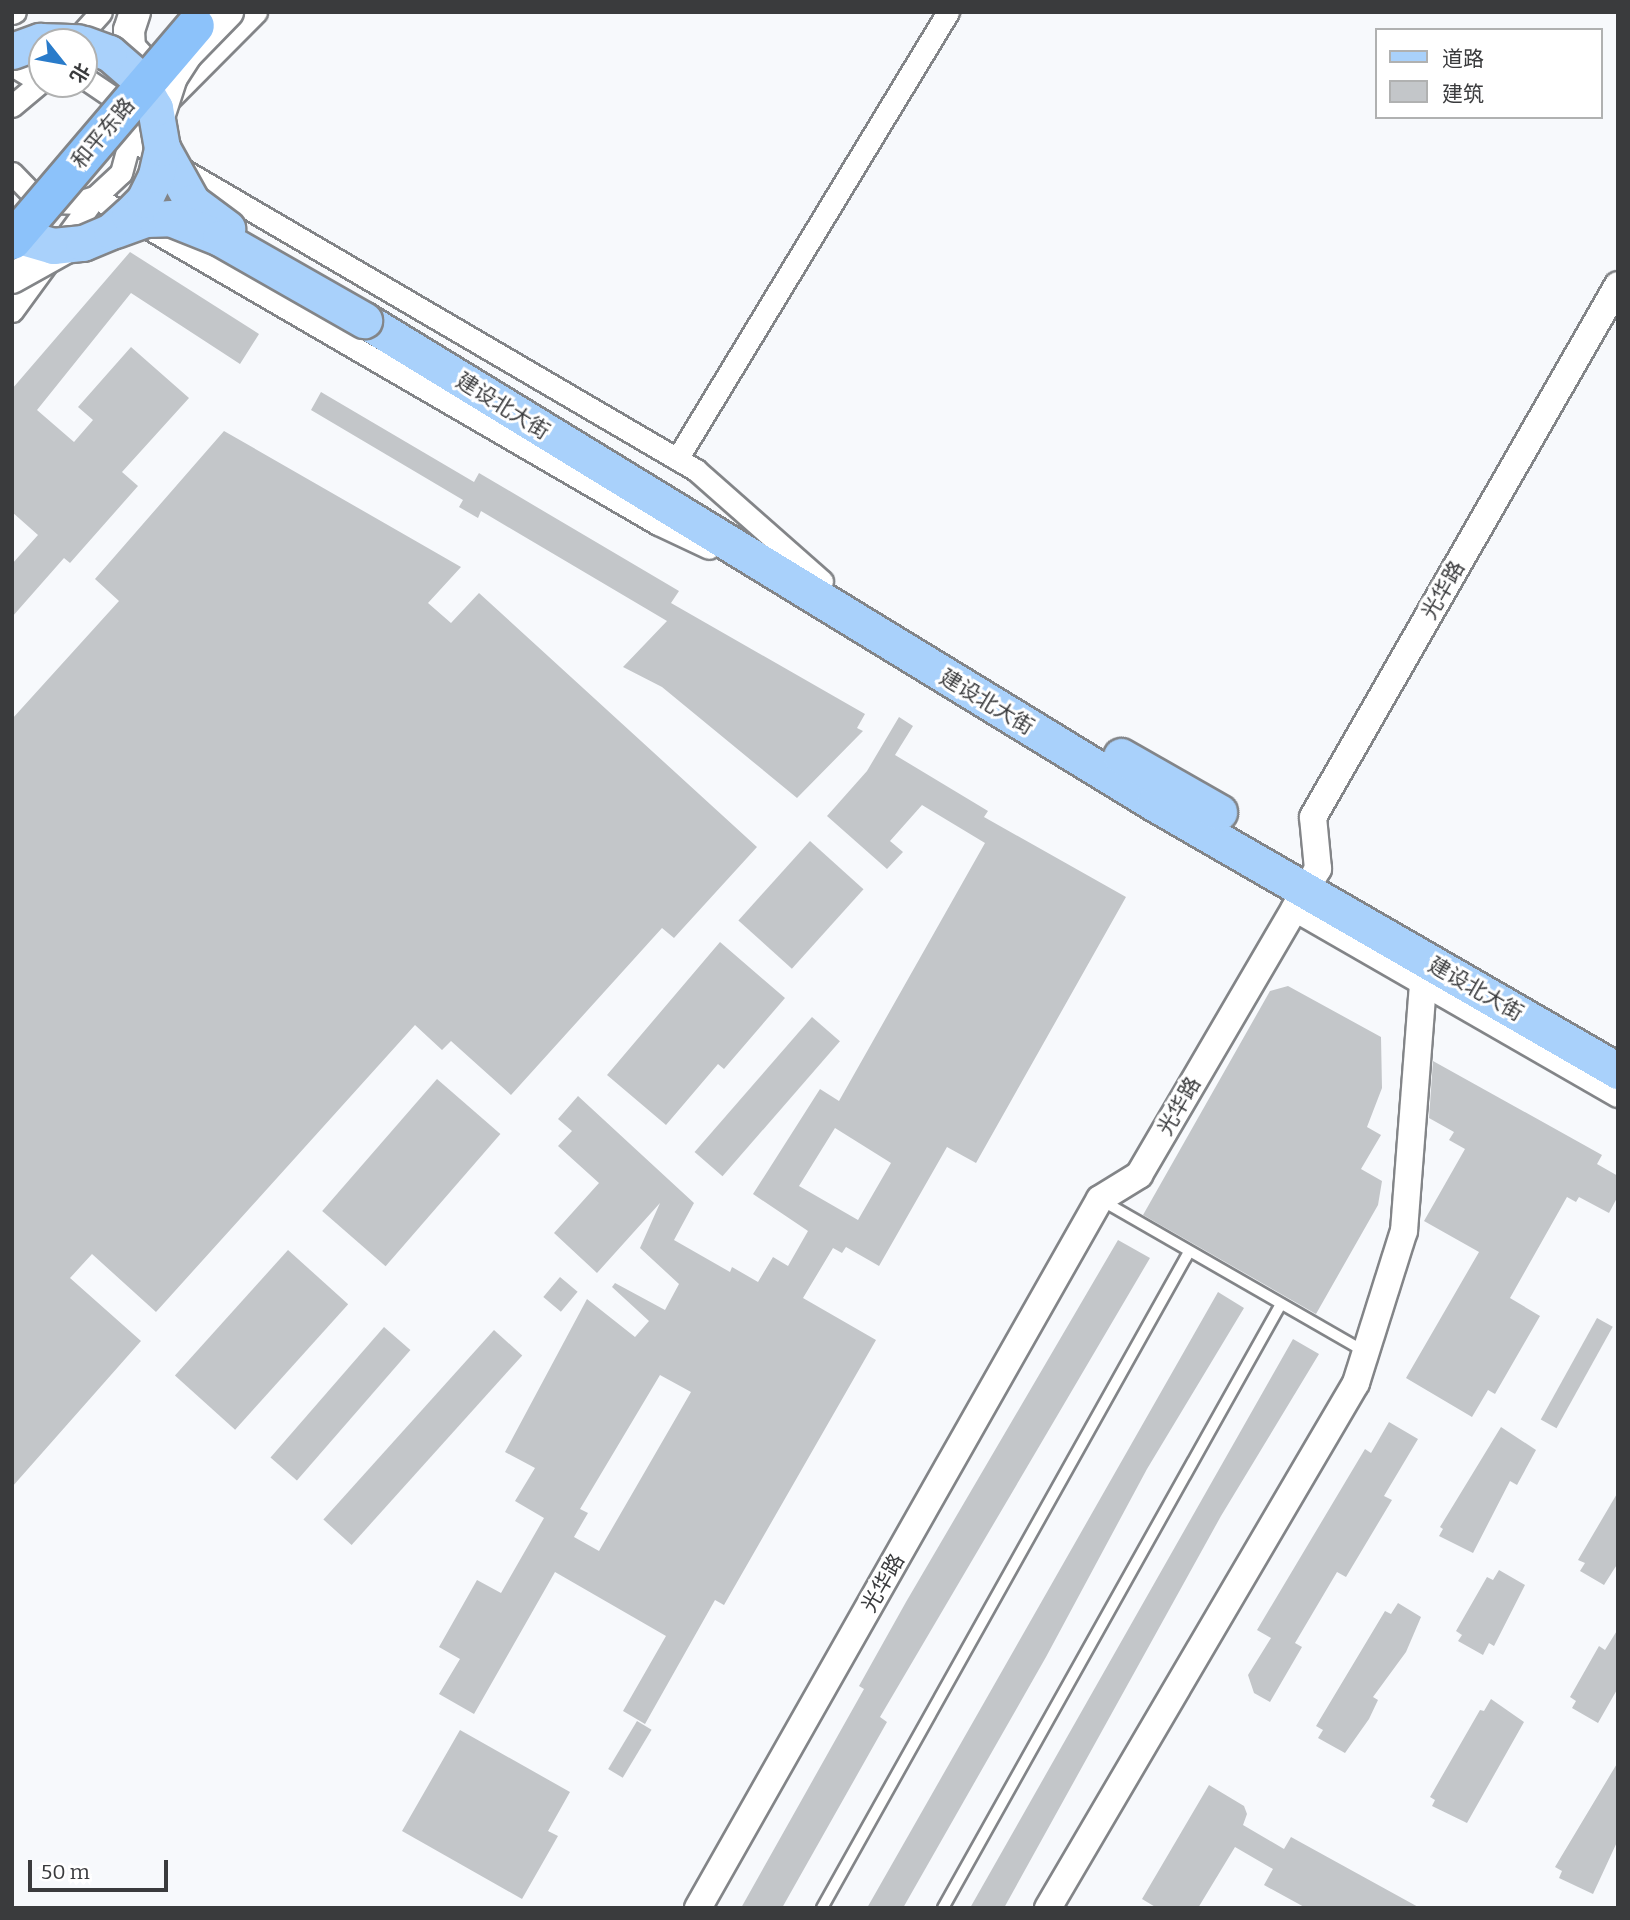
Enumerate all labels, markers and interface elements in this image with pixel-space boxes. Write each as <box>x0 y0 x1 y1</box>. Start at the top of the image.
north arrow <box>28 28 98 98</box>
legend <box>1374 28 1602 119</box>
text: 道路 <box>1442 46 1484 72</box>
text: 北 <box>65 59 94 87</box>
text: 建筑 <box>1442 81 1484 107</box>
street label: 和平东路 <box>66 93 140 173</box>
street label: 建设北大街 <box>452 367 554 445</box>
street label: 光华路 <box>1416 556 1470 624</box>
street label: 建设北大街 <box>936 664 1038 740</box>
street label: 建设北大街 <box>1424 952 1528 1026</box>
street label: 光华路 <box>1152 1072 1206 1140</box>
street label: 光华路 <box>856 1549 910 1617</box>
scale bar <box>32 1846 172 1890</box>
text: 50 m <box>41 1859 90 1885</box>

